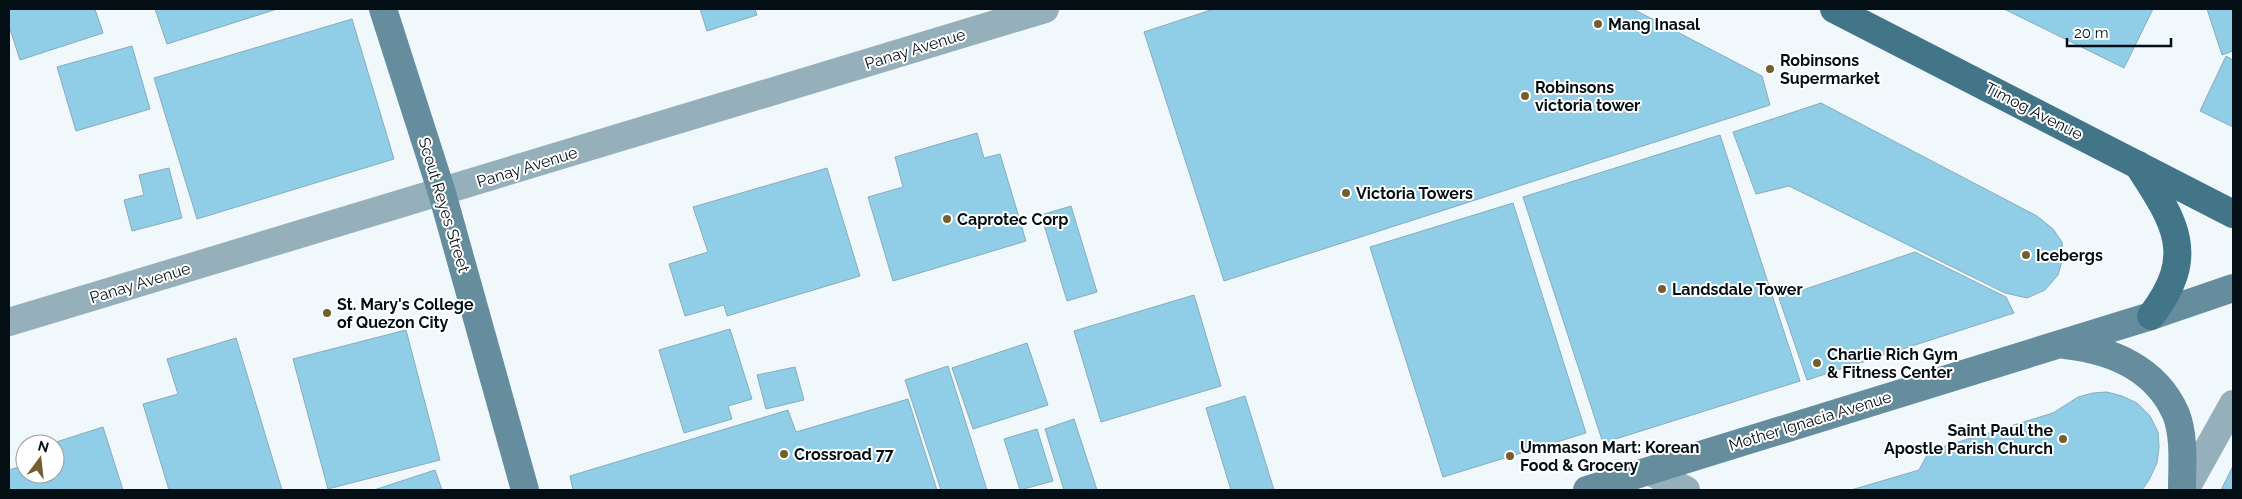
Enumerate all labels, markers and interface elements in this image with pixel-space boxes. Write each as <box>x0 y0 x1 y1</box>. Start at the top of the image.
place label: Mang Inasal <box>1608 15 1701 34</box>
scale bar <box>2067 15 2171 47</box>
marker: Mang Inasal <box>1592 18 1604 30</box>
text: 20 m <box>2074 24 2109 42</box>
street label: Panay Avenue <box>862 25 968 73</box>
place label: Robinsons Supermarket <box>1780 51 1880 88</box>
marker: Robinsons Supermarket <box>1764 63 1776 75</box>
place label: Robinsons victoria tower <box>1535 78 1640 115</box>
street label: Timog Avenue <box>1982 78 2086 144</box>
marker: Robinsons victoria tower <box>1519 90 1531 102</box>
street label: Scout Reyes Street <box>414 135 474 275</box>
street label: Panay Avenue <box>474 143 580 191</box>
place label: Victoria Towers <box>1356 184 1473 203</box>
marker: Victoria Towers <box>1340 187 1352 199</box>
place label: Caprotec Corp <box>957 210 1068 229</box>
marker: Caprotec Corp <box>941 213 953 225</box>
place label: Icebergs <box>2036 246 2103 265</box>
marker: Icebergs <box>2020 249 2032 261</box>
street label: Panay Avenue <box>87 259 193 307</box>
place label: Landsdale Tower <box>1672 280 1803 299</box>
marker: Landsdale Tower <box>1656 283 1668 295</box>
place label: St. Mary's College of Quezon City <box>337 295 474 332</box>
marker: St. Mary's College of Quezon City <box>321 307 333 319</box>
place label: Charlie Rich Gym & Fitness Center <box>1827 345 1958 382</box>
marker: Charlie Rich Gym & Fitness Center <box>1811 357 1823 369</box>
street label: Mother Ignacia Avenue <box>1726 387 1894 455</box>
place label: Saint Paul the Apostle Parish Church <box>1884 421 2053 458</box>
marker: Saint Paul the Apostle Parish Church <box>2057 433 2069 445</box>
north arrow <box>15 434 65 484</box>
text: N <box>36 437 51 456</box>
place label: Ummason Mart: Korean Food & Grocery <box>1520 438 1699 475</box>
place label: Crossroad 77 <box>794 445 894 464</box>
marker: Crossroad 77 <box>778 448 790 460</box>
marker: Ummason Mart: Korean Food & Grocery <box>1504 450 1516 462</box>

